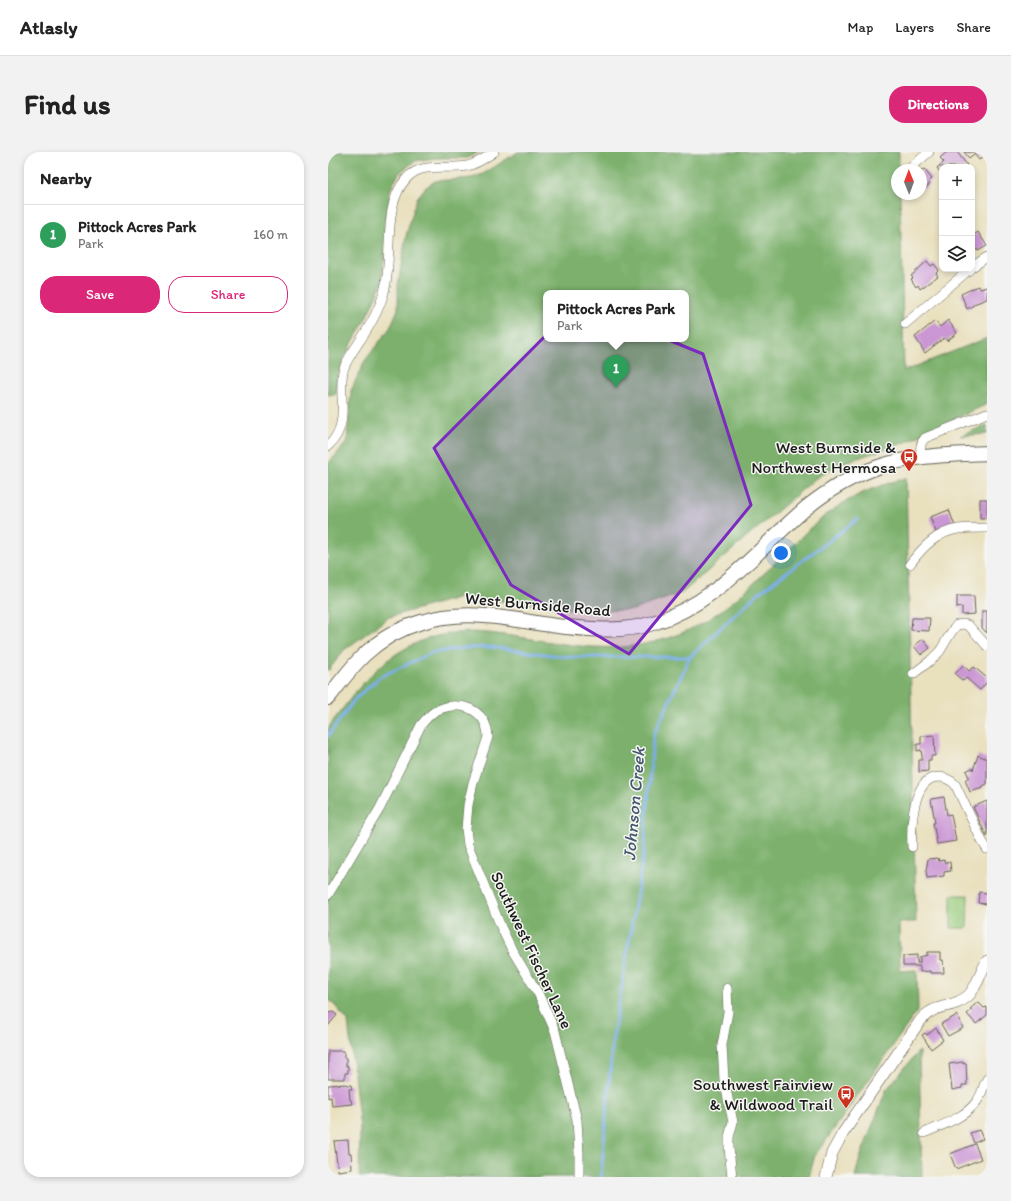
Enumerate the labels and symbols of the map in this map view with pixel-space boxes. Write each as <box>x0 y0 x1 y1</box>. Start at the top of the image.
north arrow <box>891 164 927 200</box>
pin: 1 <box>603 355 629 388</box>
place label: West Burnside & Northwest Hermosa <box>751 437 896 477</box>
bus stop icon: West Burnside & Northwest Hermosa <box>899 447 919 472</box>
your location <box>771 543 791 563</box>
street label: West Burnside Road <box>464 588 612 620</box>
water label: Johnson Creek <box>618 745 650 861</box>
street label: Southwest Fischer Lane <box>487 868 577 1032</box>
place label: Southwest Fairview & Wildwood Trail <box>693 1074 833 1114</box>
bus stop icon: Southwest Fairview & Wildwood Trail <box>836 1084 856 1109</box>

